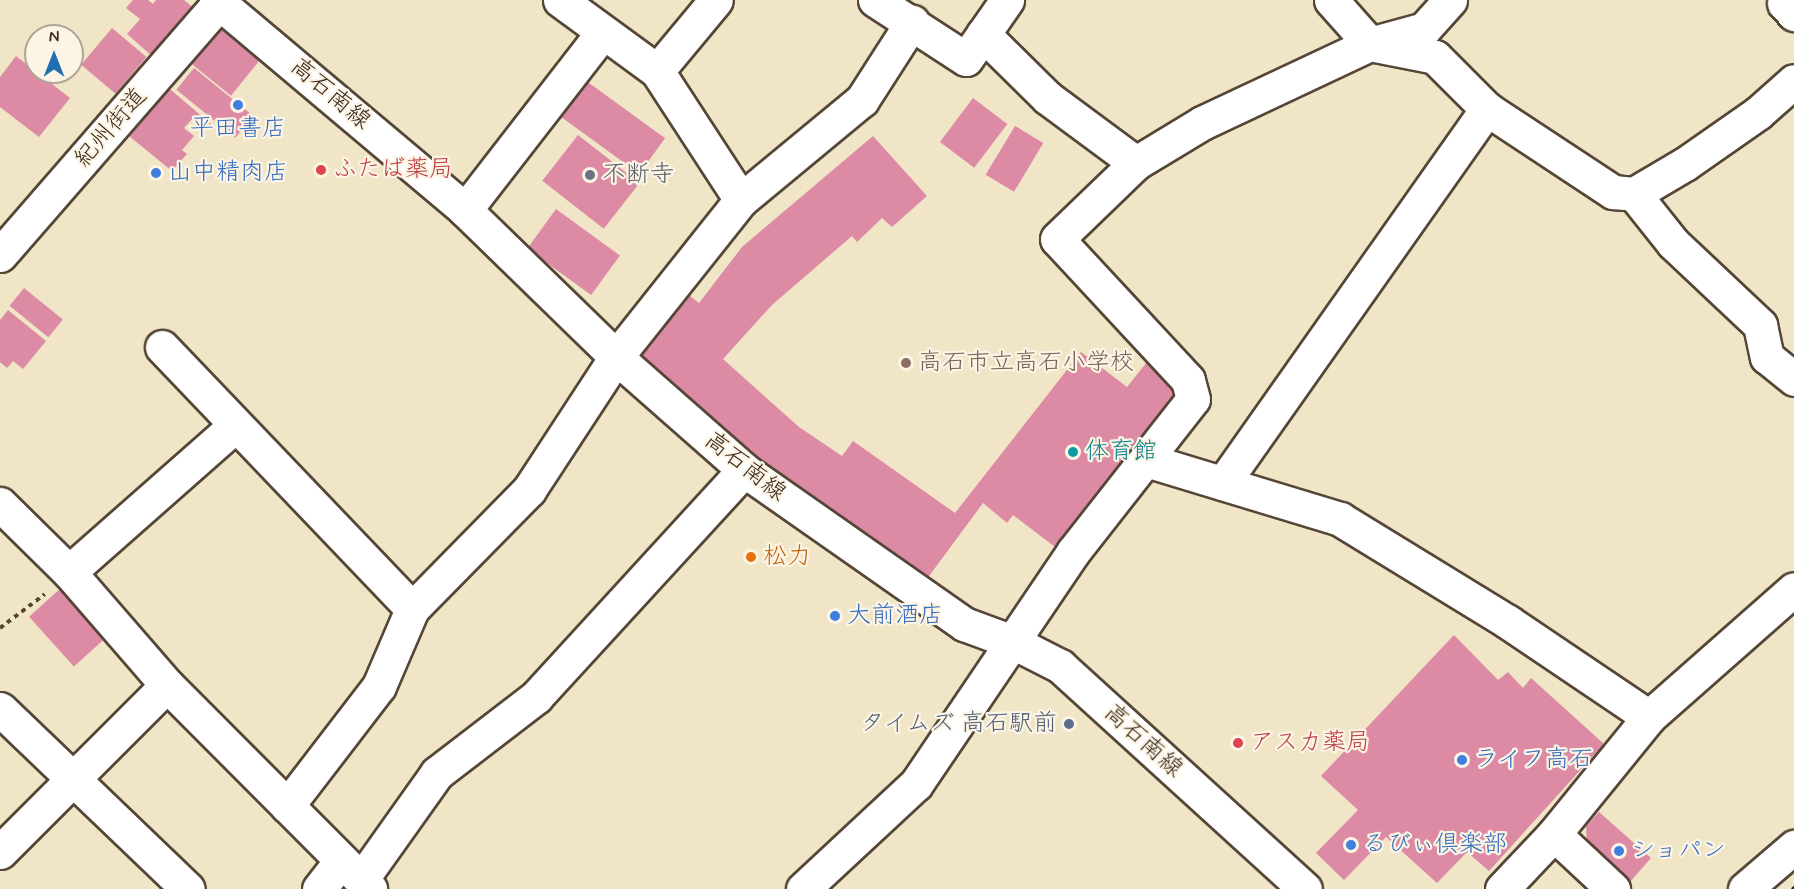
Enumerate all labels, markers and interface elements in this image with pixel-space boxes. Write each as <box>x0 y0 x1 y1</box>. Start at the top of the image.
north arrow <box>24 24 84 84</box>
text: N <box>49 27 59 48</box>
street label: 高石南線 <box>284 52 376 136</box>
street label: 紀州街道 <box>69 82 153 174</box>
marker: 平田書店 <box>231 98 245 112</box>
place label: 平田書店 <box>190 115 286 143</box>
place label: ふたば薬局 <box>333 156 453 184</box>
place label: 山中精肉店 <box>168 159 288 187</box>
place label: 不断寺 <box>602 161 674 189</box>
marker: ふたば薬局 <box>314 163 328 177</box>
marker: 山中精肉店 <box>149 166 163 180</box>
marker: 不断寺 <box>583 168 597 182</box>
place label: 高石市立高石小学校 <box>918 349 1134 377</box>
marker: 高石市立高石小学校 <box>899 356 913 370</box>
street label: 高石南線 <box>698 426 792 508</box>
place label: 体育館 <box>1085 438 1157 466</box>
marker: 体育館 <box>1066 445 1080 459</box>
place label: 松力 <box>763 543 811 571</box>
marker: 松力 <box>744 550 758 564</box>
place label: 大前酒店 <box>847 602 943 630</box>
marker: 大前酒店 <box>828 609 842 623</box>
street label: 高石南線 <box>1098 698 1188 784</box>
place label: タイムズ 高石駅前 <box>859 710 1057 738</box>
marker: タイムズ 高石駅前 <box>1062 717 1076 731</box>
place label: アスカ薬局 <box>1250 729 1370 757</box>
marker: アスカ薬局 <box>1231 736 1245 750</box>
place label: ライフ高石 <box>1474 746 1594 774</box>
marker: ライフ高石 <box>1455 753 1469 767</box>
place label: るびぃ倶楽部 <box>1363 831 1507 859</box>
place label: ショパン <box>1631 837 1727 865</box>
marker: るびぃ倶楽部 <box>1344 838 1358 852</box>
marker: ショパン <box>1612 844 1626 858</box>

